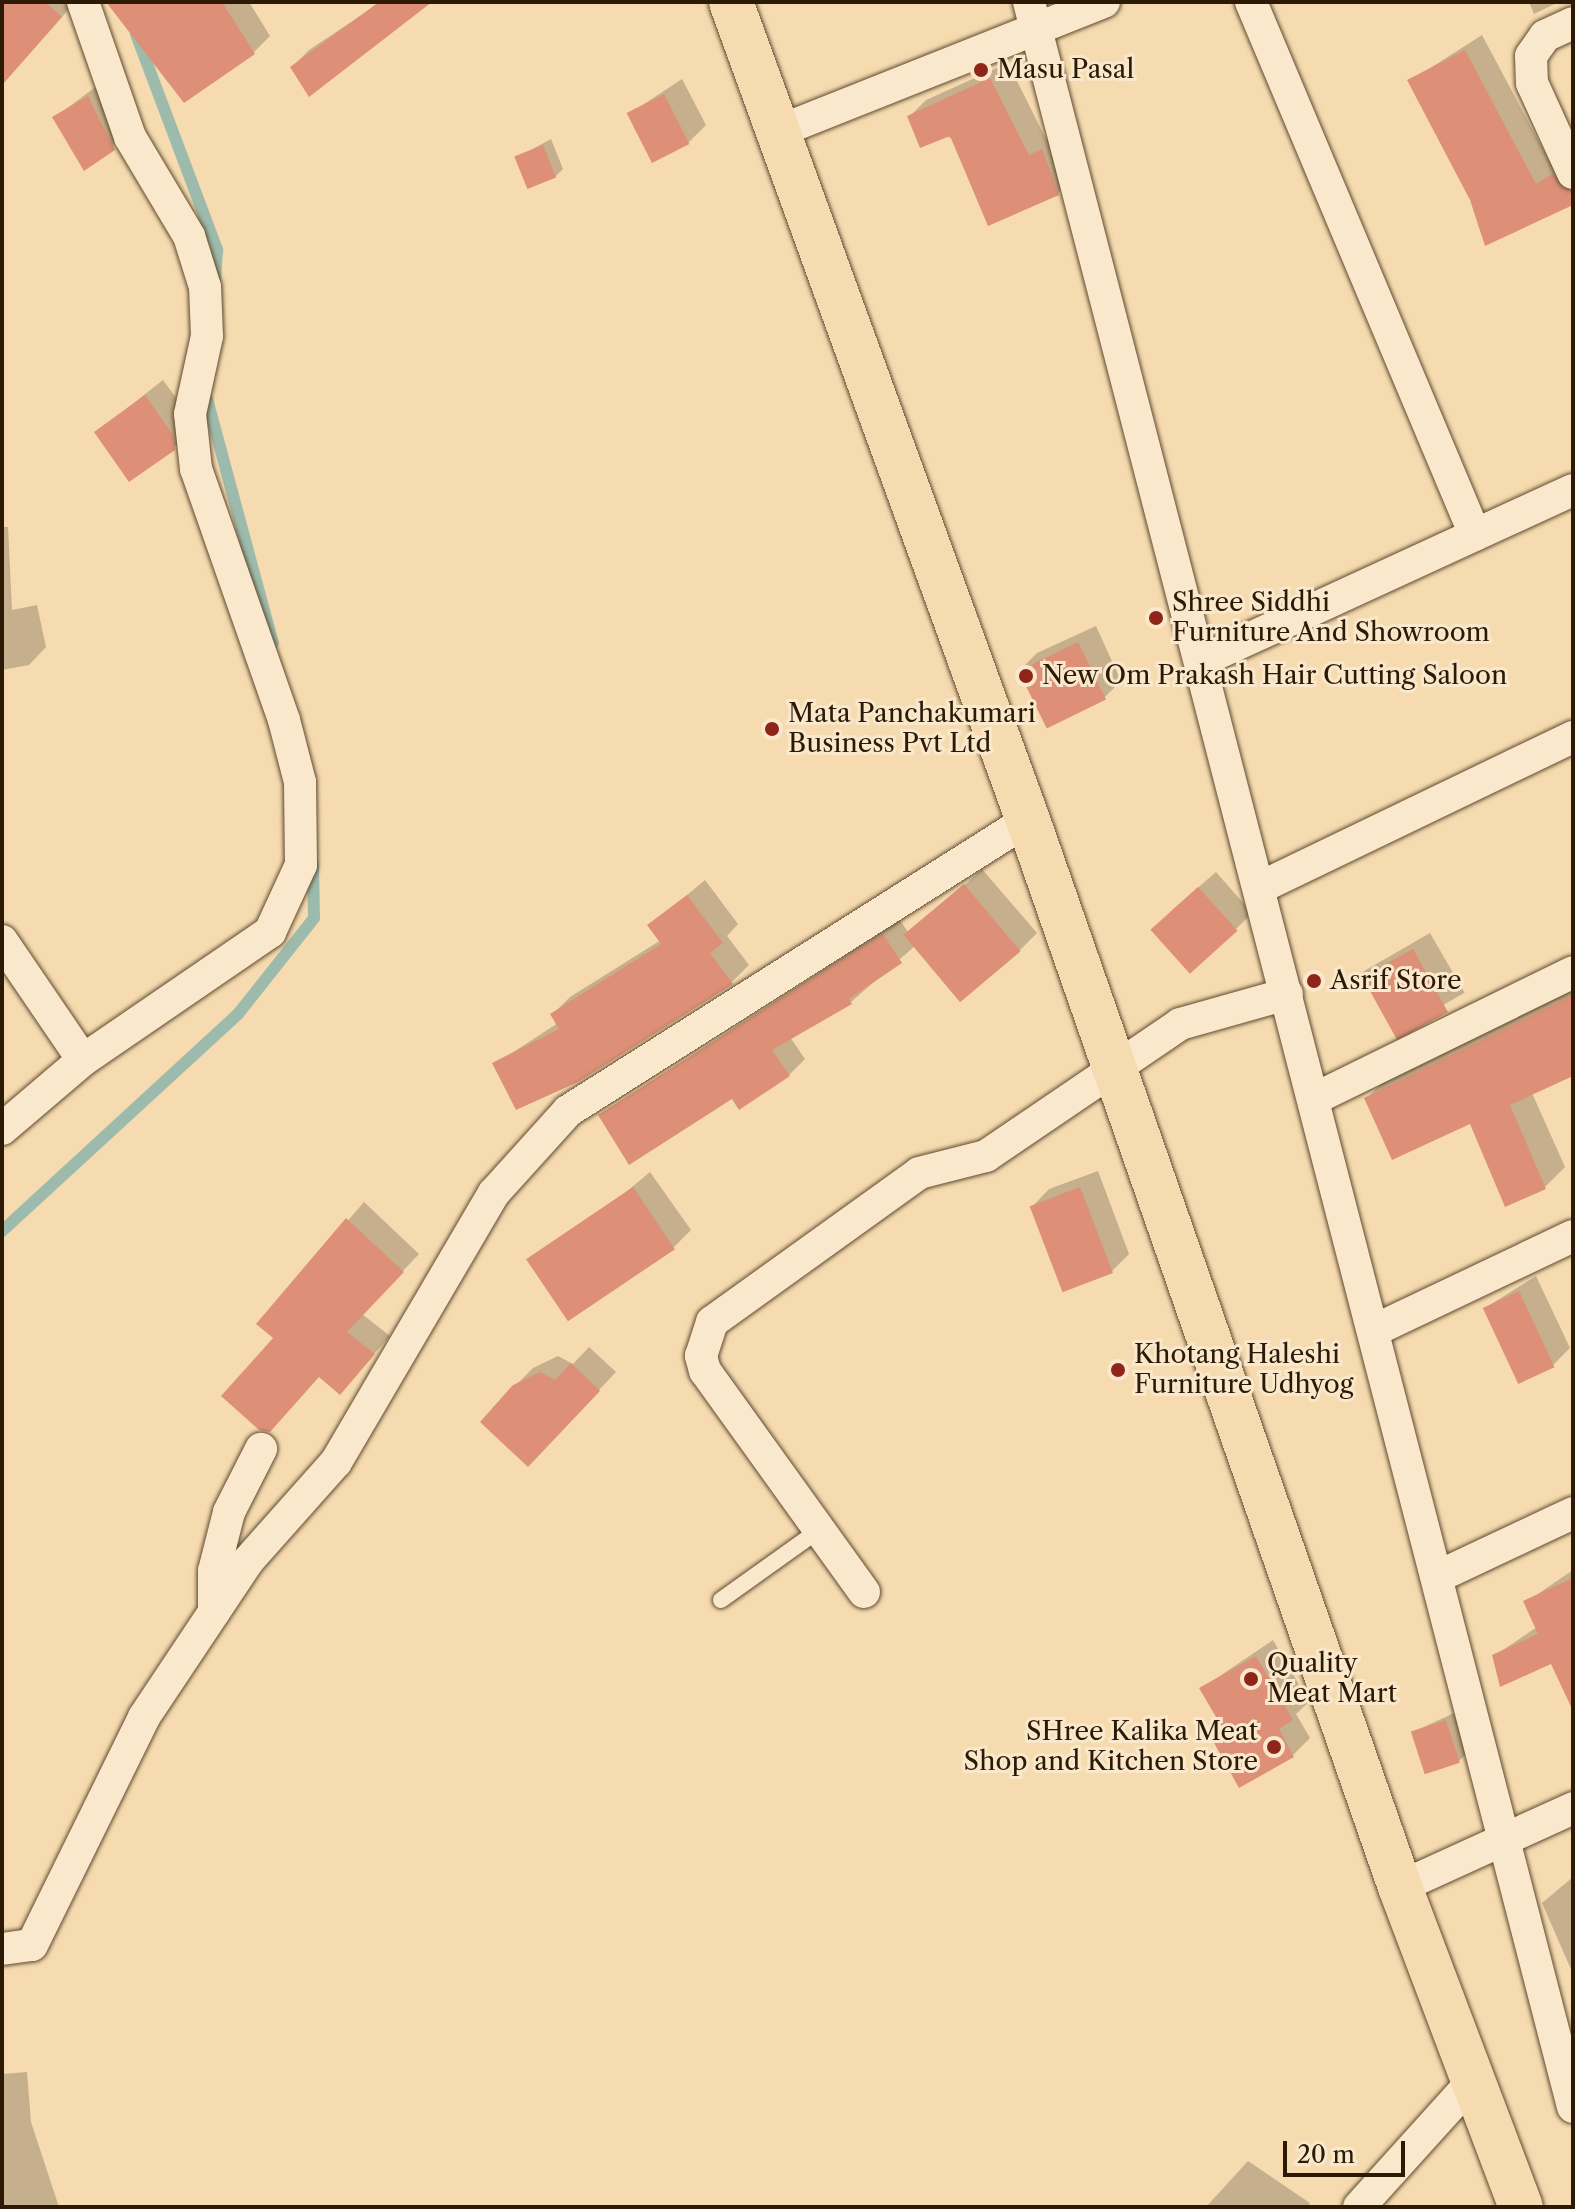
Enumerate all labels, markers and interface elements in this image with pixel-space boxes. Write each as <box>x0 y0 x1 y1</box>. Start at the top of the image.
place label: Masu Pasal <box>997 54 1134 86</box>
marker: Masu Pasal <box>972 61 990 79</box>
place label: Shree Siddhi Furniture And Showroom <box>1172 587 1491 648</box>
marker: Shree Siddhi Furniture And Showroom <box>1147 609 1165 627</box>
place label: New Om Prakash Hair Cutting Saloon <box>1042 660 1509 692</box>
marker: New Om Prakash Hair Cutting Saloon <box>1017 667 1035 685</box>
place label: Mata Panchakumari Business Pvt Ltd <box>788 698 1036 760</box>
marker: Mata Panchakumari Business Pvt Ltd <box>763 720 781 738</box>
place label: Asrif Store <box>1330 965 1462 997</box>
marker: Asrif Store <box>1305 972 1323 990</box>
place label: Khotang Haleshi Furniture Udhyog <box>1134 1339 1354 1400</box>
marker: Khotang Haleshi Furniture Udhyog <box>1109 1361 1127 1379</box>
place label: Quality Meat Mart <box>1267 1648 1397 1710</box>
marker: Quality Meat Mart <box>1242 1670 1260 1688</box>
place label: SHree Kalika Meat Shop and Kitchen Store <box>964 1716 1258 1778</box>
marker: SHree Kalika Meat Shop and Kitchen Store <box>1265 1738 1283 1756</box>
scale bar <box>1287 2125 1409 2175</box>
text: 20 m <box>1297 2140 1355 2169</box>

